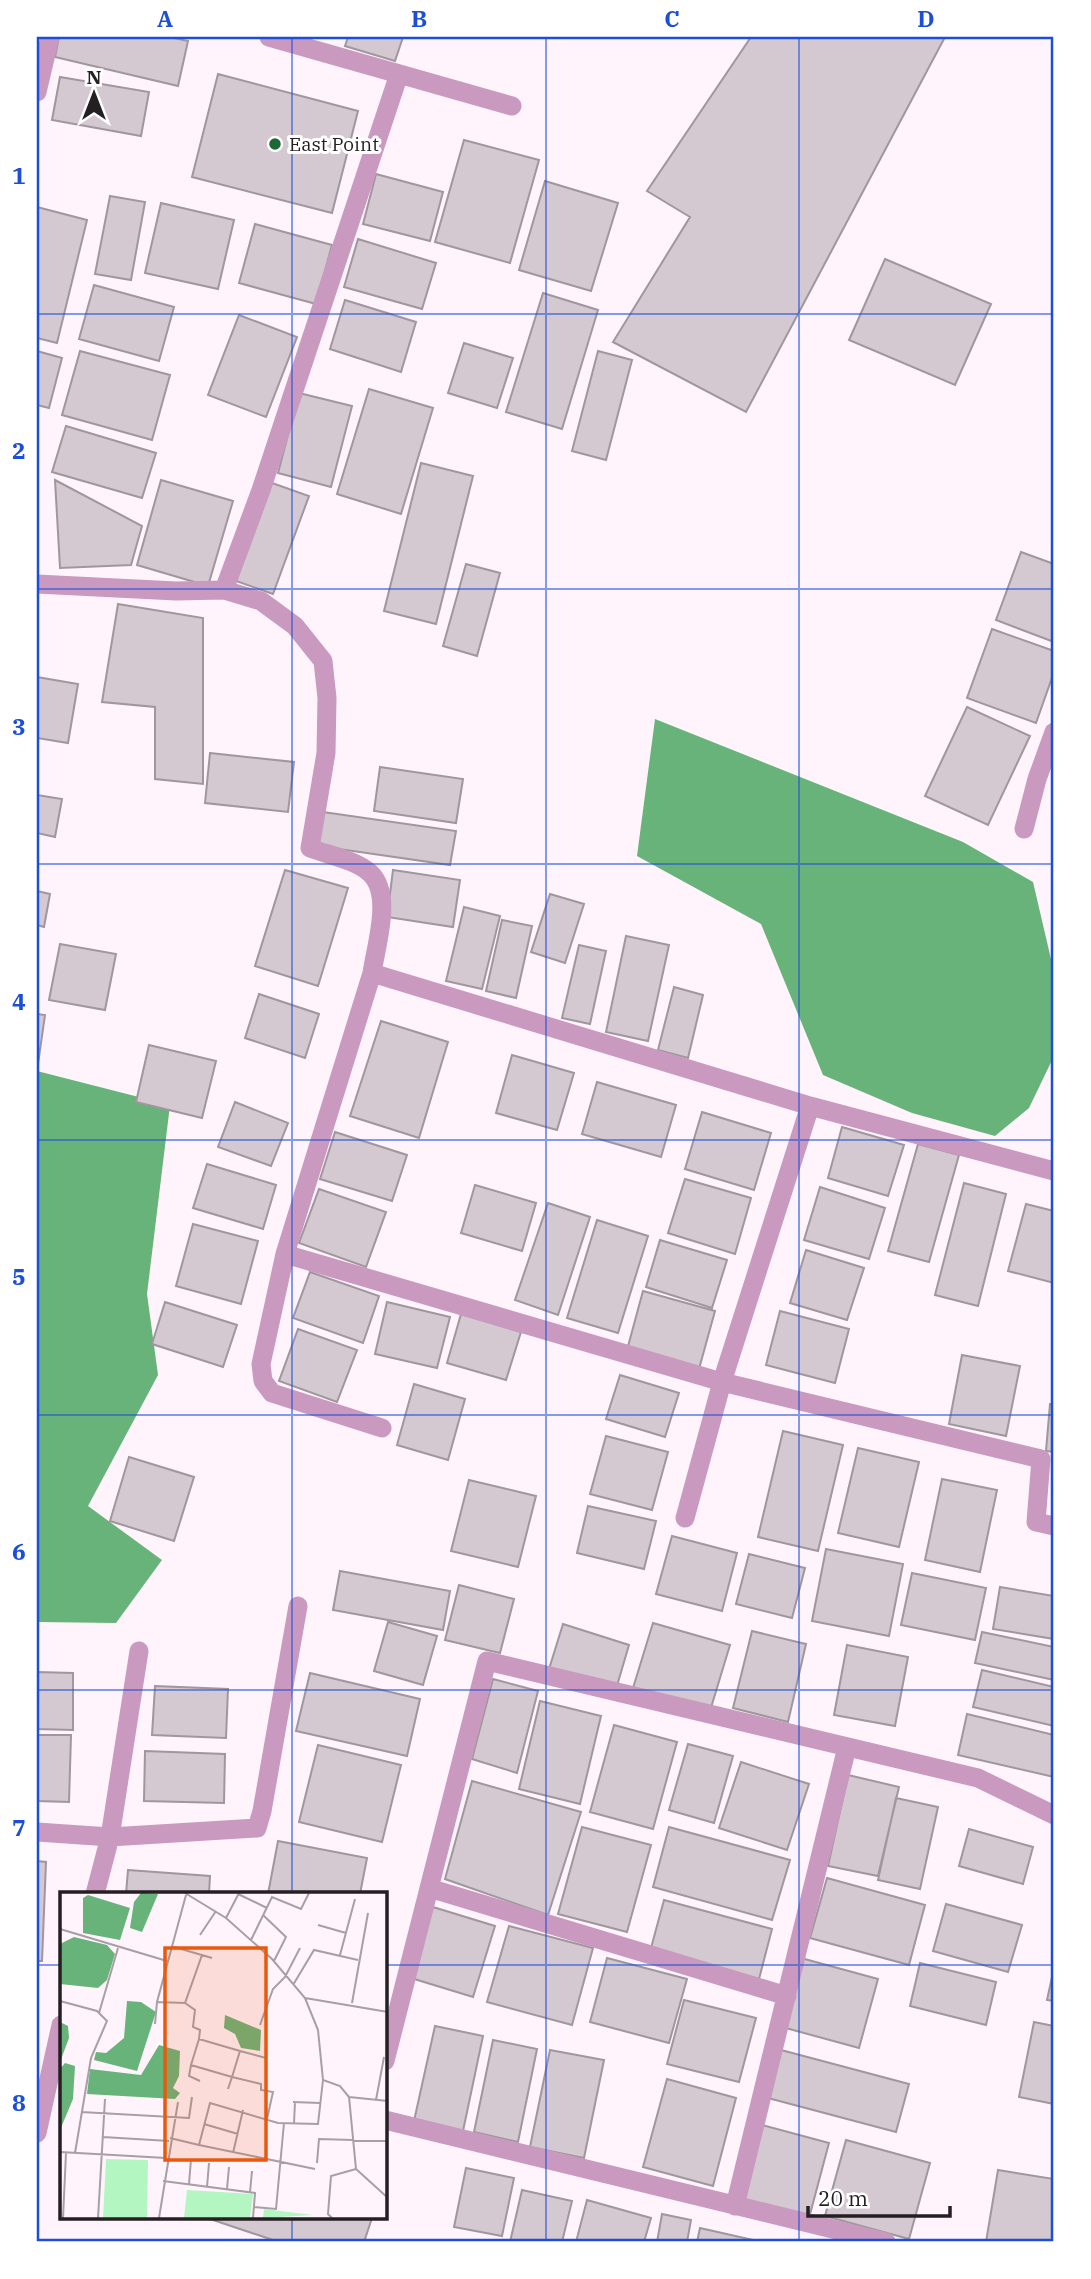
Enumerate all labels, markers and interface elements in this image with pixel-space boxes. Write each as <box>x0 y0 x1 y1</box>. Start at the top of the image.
text: A <box>157 3 173 33</box>
text: B <box>411 3 427 33</box>
text: C <box>664 3 680 33</box>
text: D <box>917 3 935 33</box>
north arrow <box>60 60 130 130</box>
text: N <box>86 65 102 89</box>
place label: East Point <box>289 132 379 156</box>
marker: East Point <box>267 136 283 152</box>
text: 1 <box>12 160 26 190</box>
text: 2 <box>12 435 26 465</box>
text: 3 <box>12 711 26 741</box>
text: 4 <box>12 986 26 1016</box>
text: 5 <box>12 1261 26 1291</box>
text: 6 <box>12 1536 26 1566</box>
text: 7 <box>12 1812 26 1842</box>
inset map <box>60 1892 387 2220</box>
text: 8 <box>12 2087 26 2117</box>
scale bar <box>808 2174 949 2218</box>
text: 20 m <box>818 2184 868 2212</box>

